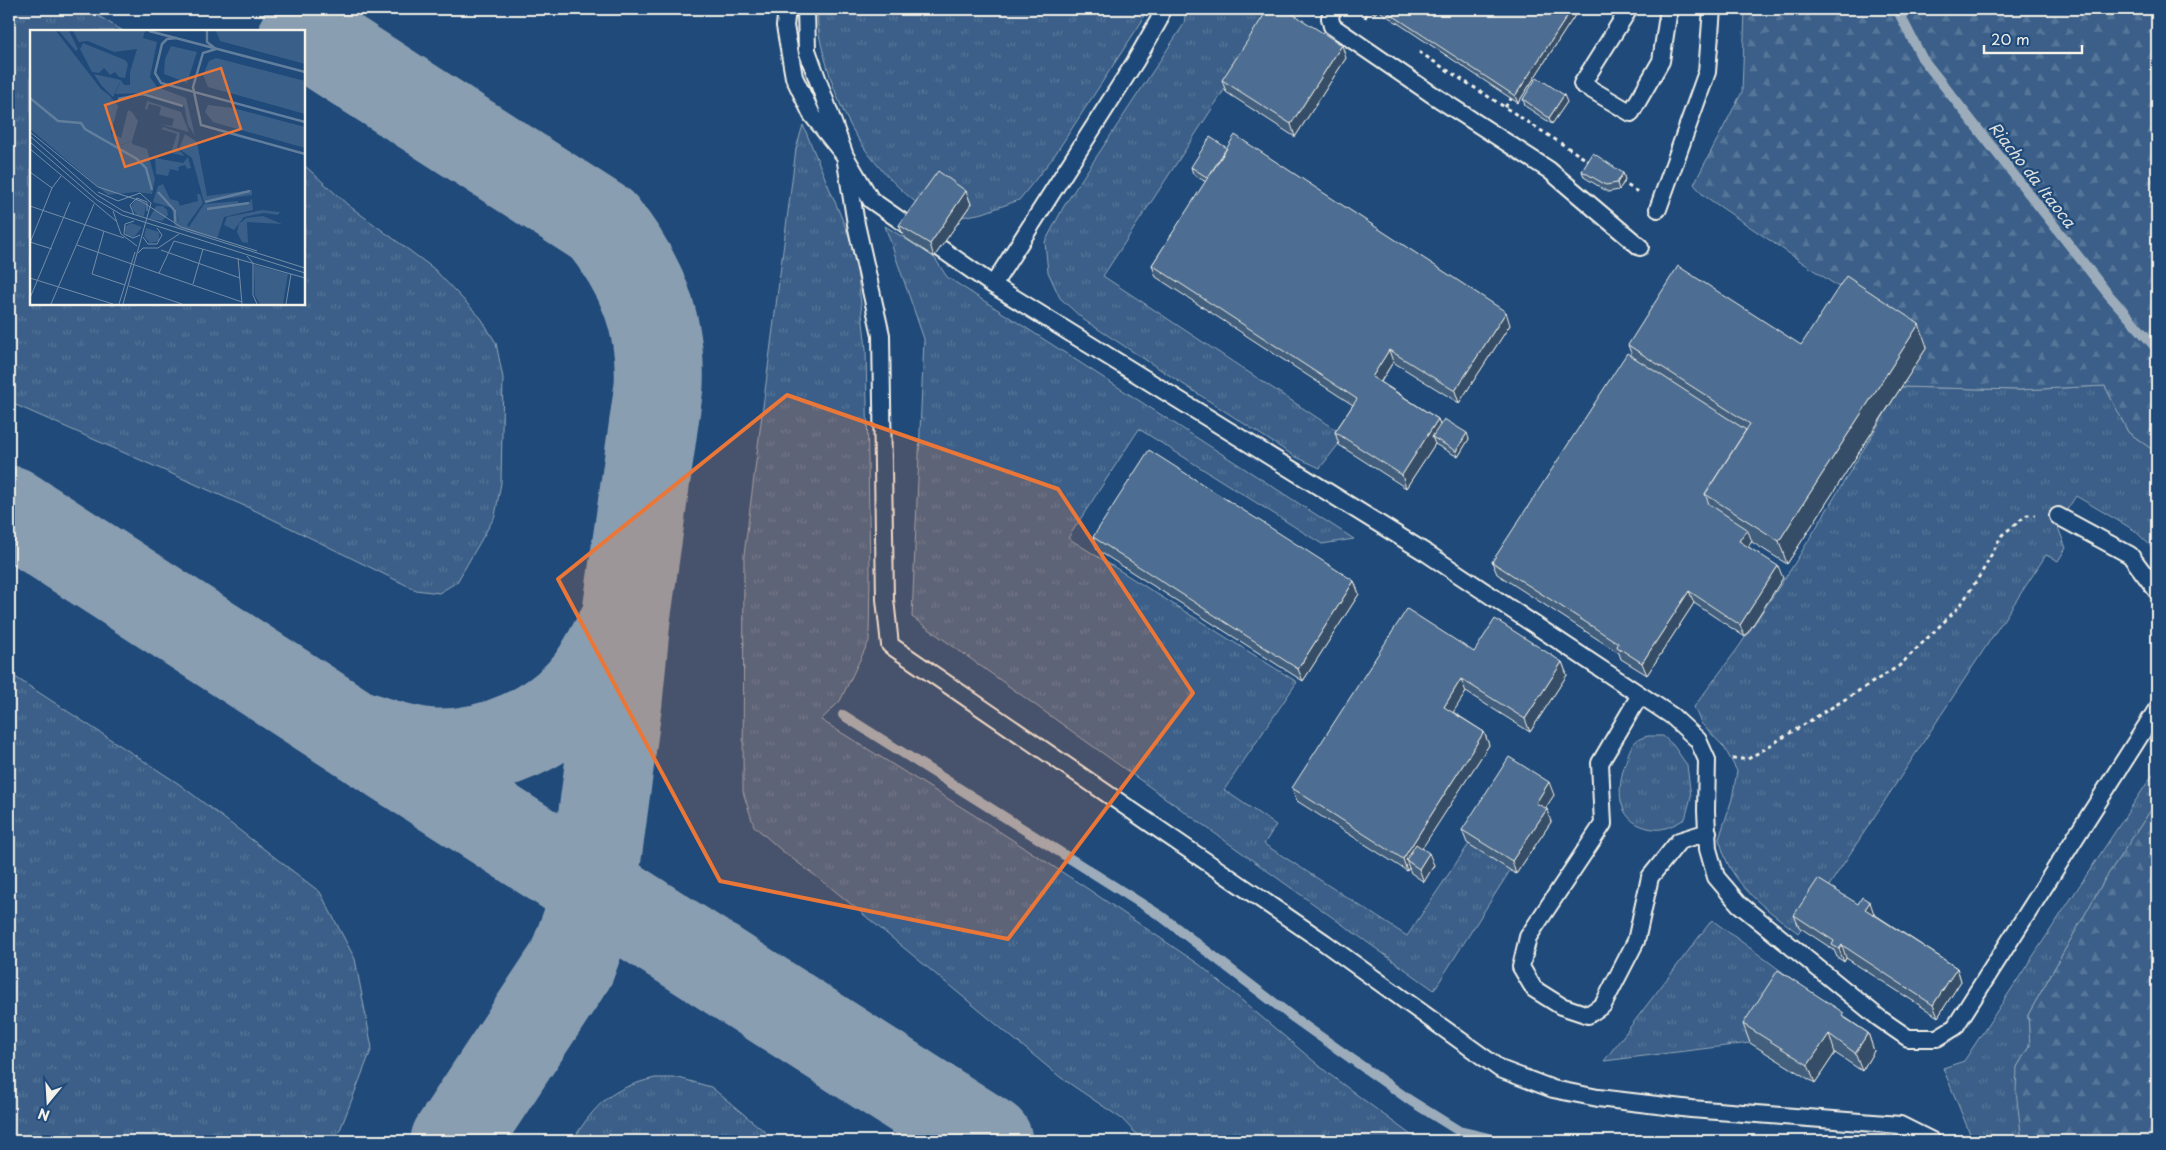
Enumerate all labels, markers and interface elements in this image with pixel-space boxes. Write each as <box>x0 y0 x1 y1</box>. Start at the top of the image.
scale bar <box>1984 22 2081 54</box>
text: 20 m <box>1991 27 2030 50</box>
inset map <box>30 30 305 305</box>
water label: Riacho da Itaoca <box>1984 116 2082 233</box>
north arrow <box>22 1078 72 1128</box>
text: N <box>35 1103 52 1127</box>

